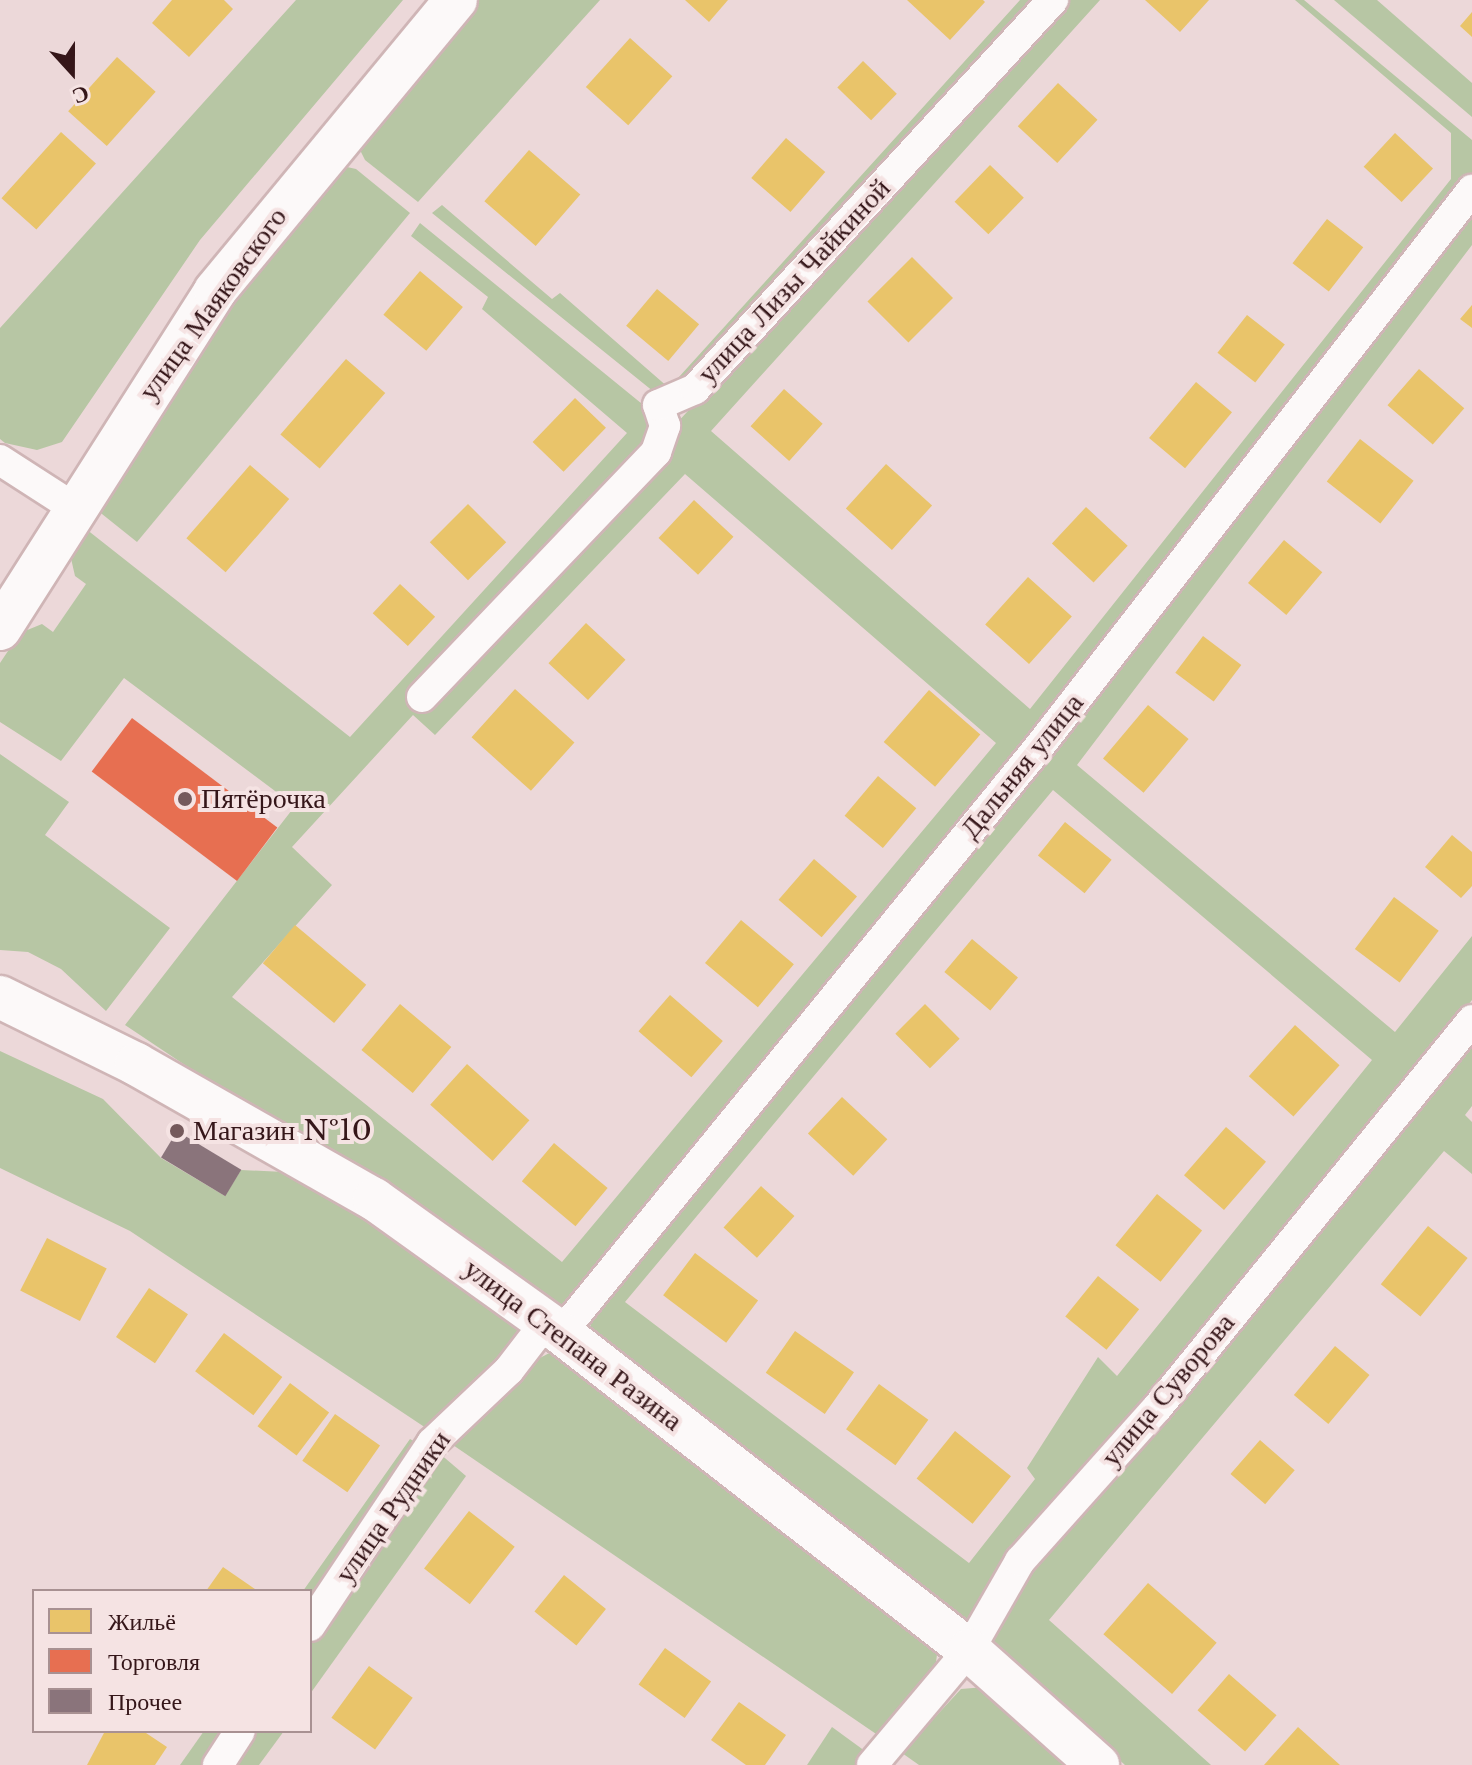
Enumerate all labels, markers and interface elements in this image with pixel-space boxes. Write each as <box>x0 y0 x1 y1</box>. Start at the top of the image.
north arrow <box>32 32 112 112</box>
text: С <box>69 79 93 110</box>
street label: улица Лизы Чайкиной <box>691 172 897 390</box>
street label: улица Маяковского <box>132 201 294 407</box>
street label: Дальняя улица <box>953 687 1091 845</box>
place label: Пятёрочка <box>201 782 326 816</box>
marker: Пятёрочка <box>176 790 194 808</box>
place label: Магазин №10 <box>193 1114 372 1148</box>
marker: Магазин №10 <box>168 1122 186 1140</box>
street label: улица Степана Разина <box>457 1252 689 1438</box>
street label: улица Суворова <box>1094 1307 1242 1473</box>
street label: улица Рудники <box>328 1425 458 1589</box>
legend <box>32 1589 312 1733</box>
text: Жильё <box>108 1607 176 1636</box>
text: Торговля <box>108 1647 200 1676</box>
text: Прочее <box>108 1687 182 1716</box>

